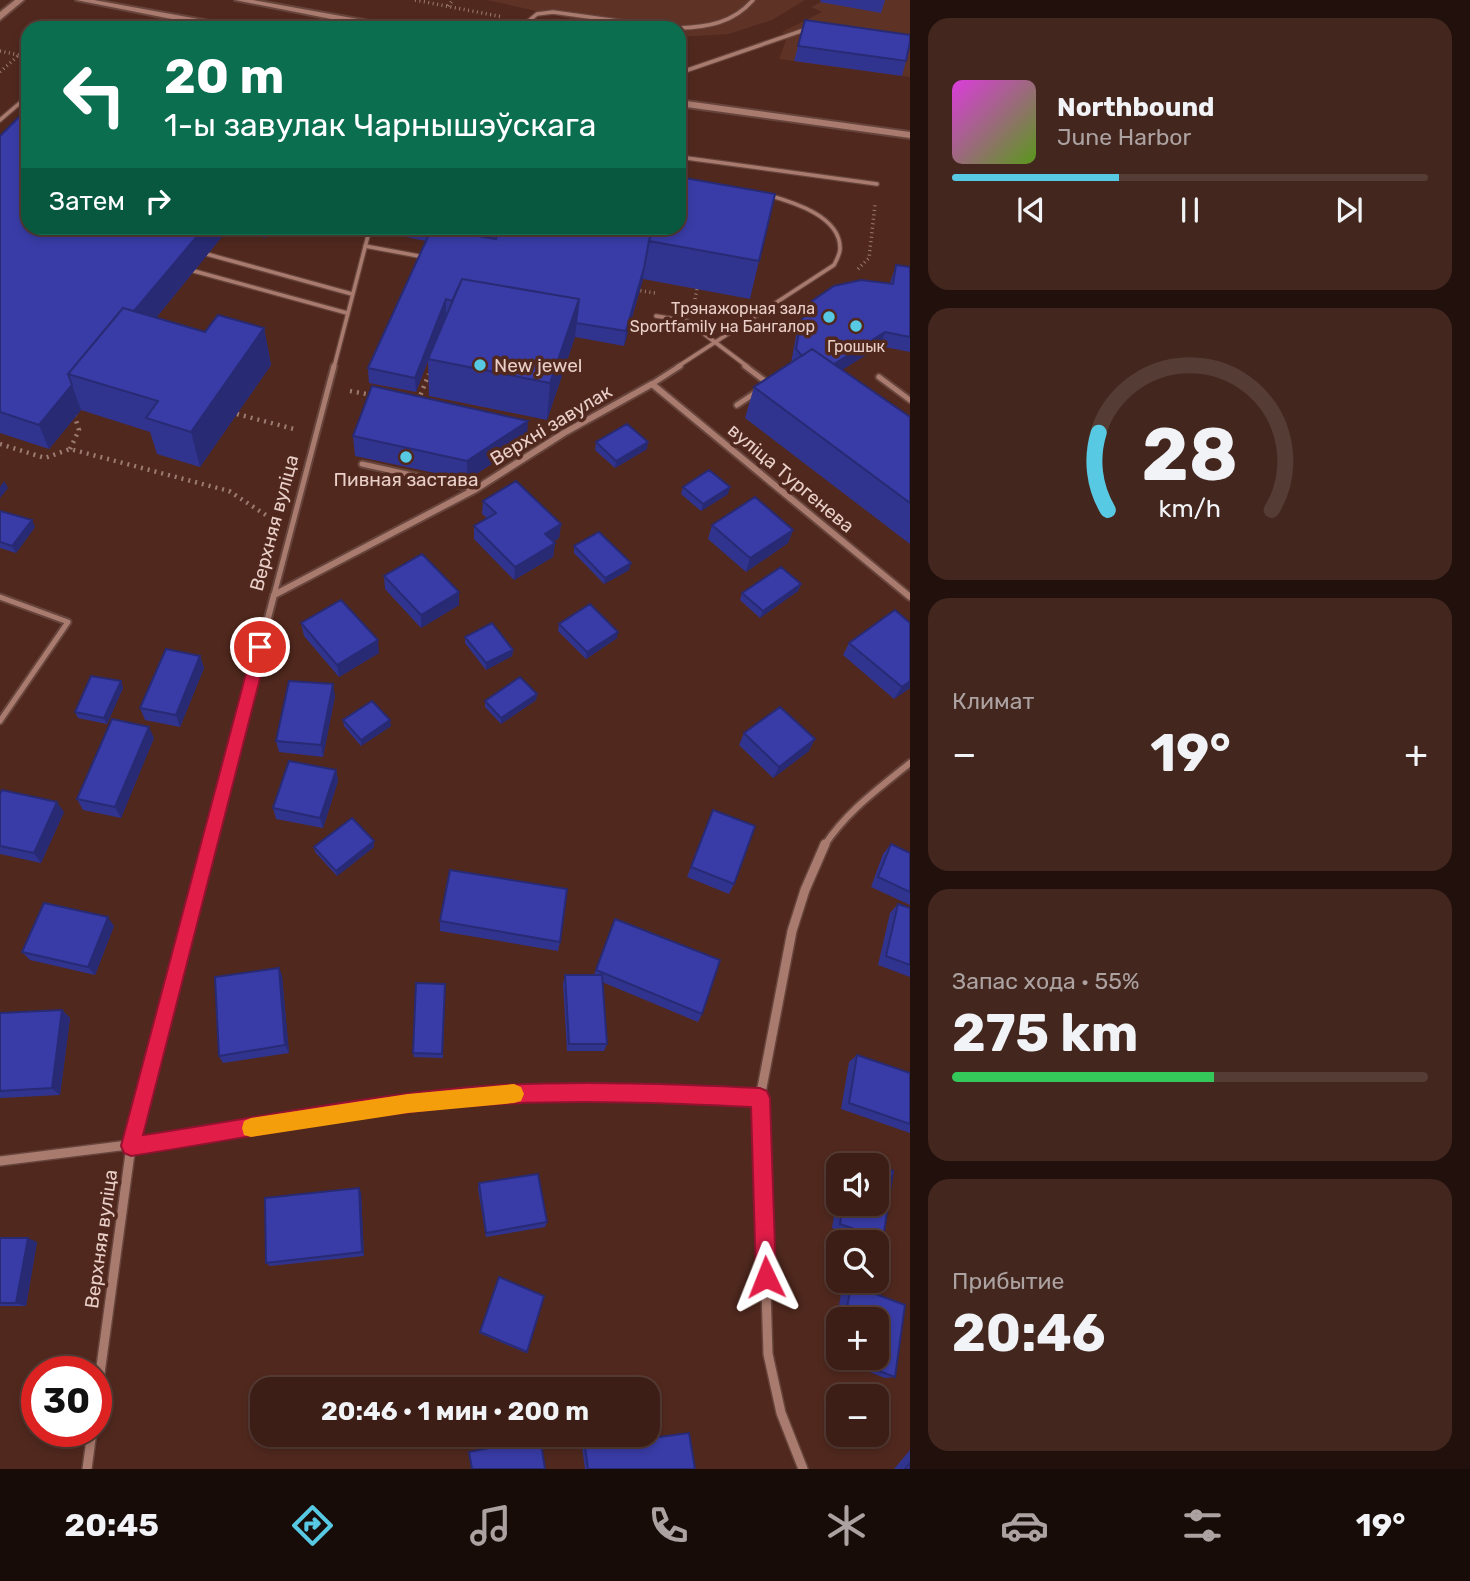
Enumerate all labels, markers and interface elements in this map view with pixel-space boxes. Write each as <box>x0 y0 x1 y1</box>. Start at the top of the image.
text: 20 m <box>164 47 285 105</box>
icon: left <box>49 49 140 140</box>
text: Northbound <box>1057 92 1215 123</box>
text: 1-ы завулак Чарнышэўскага <box>164 106 596 144</box>
text: June Harbor <box>1057 123 1191 151</box>
icon: right <box>139 182 177 220</box>
text: Затем <box>49 186 125 217</box>
icon: previous <box>1012 191 1050 229</box>
icon: pause <box>1171 191 1209 229</box>
icon: next <box>1330 191 1368 229</box>
place label: Трэнажорная зала Sportfamily на Бангалор <box>630 299 815 336</box>
marker: Трэнажорная зала Sportfamily на Бангалор <box>821 309 837 325</box>
marker: Грошык <box>848 318 864 334</box>
place label: Грошык <box>827 337 886 356</box>
place label: New jewel <box>494 354 582 377</box>
marker: New jewel <box>472 357 488 373</box>
street label: Верхні завулак <box>486 380 616 470</box>
text: 28 <box>1142 413 1238 499</box>
street label: вуліца Тургенева <box>723 419 859 537</box>
marker: Пивная застава <box>398 449 414 465</box>
street label: Верхняя вуліца <box>245 452 303 594</box>
place label: Пивная застава <box>334 468 478 491</box>
text: km/h <box>1159 494 1221 523</box>
pin <box>230 617 290 677</box>
icon: arrive <box>241 628 279 666</box>
text: Климат <box>952 687 1034 715</box>
text: 19° <box>1150 722 1231 784</box>
text: − <box>952 731 977 777</box>
text: + <box>1404 731 1428 777</box>
text: Запас хода · 55% <box>952 967 1139 995</box>
text: 275 km <box>952 1002 1138 1064</box>
map controls <box>826 1153 889 1447</box>
button: sound <box>826 1153 889 1216</box>
street label: Верхняя вуліца <box>80 1168 122 1310</box>
button: search <box>826 1230 889 1293</box>
position arrow <box>729 1240 803 1314</box>
text: Прибытие <box>952 1267 1064 1295</box>
text: 20:46 <box>952 1302 1106 1364</box>
button: + <box>826 1307 889 1370</box>
speed limit sign: 30 <box>21 1356 112 1447</box>
button: − <box>826 1384 889 1447</box>
text: 20:46 · 1 мин · 200 m <box>321 1396 589 1427</box>
icon: directions <box>288 1501 337 1550</box>
icon: music <box>466 1501 515 1550</box>
icon: phone <box>644 1501 693 1550</box>
icon: climate <box>822 1501 871 1550</box>
icon: car <box>1000 1501 1049 1550</box>
icon: filters <box>1178 1501 1227 1550</box>
text: 20:45 <box>64 1506 159 1544</box>
text: 19° <box>1356 1506 1405 1544</box>

